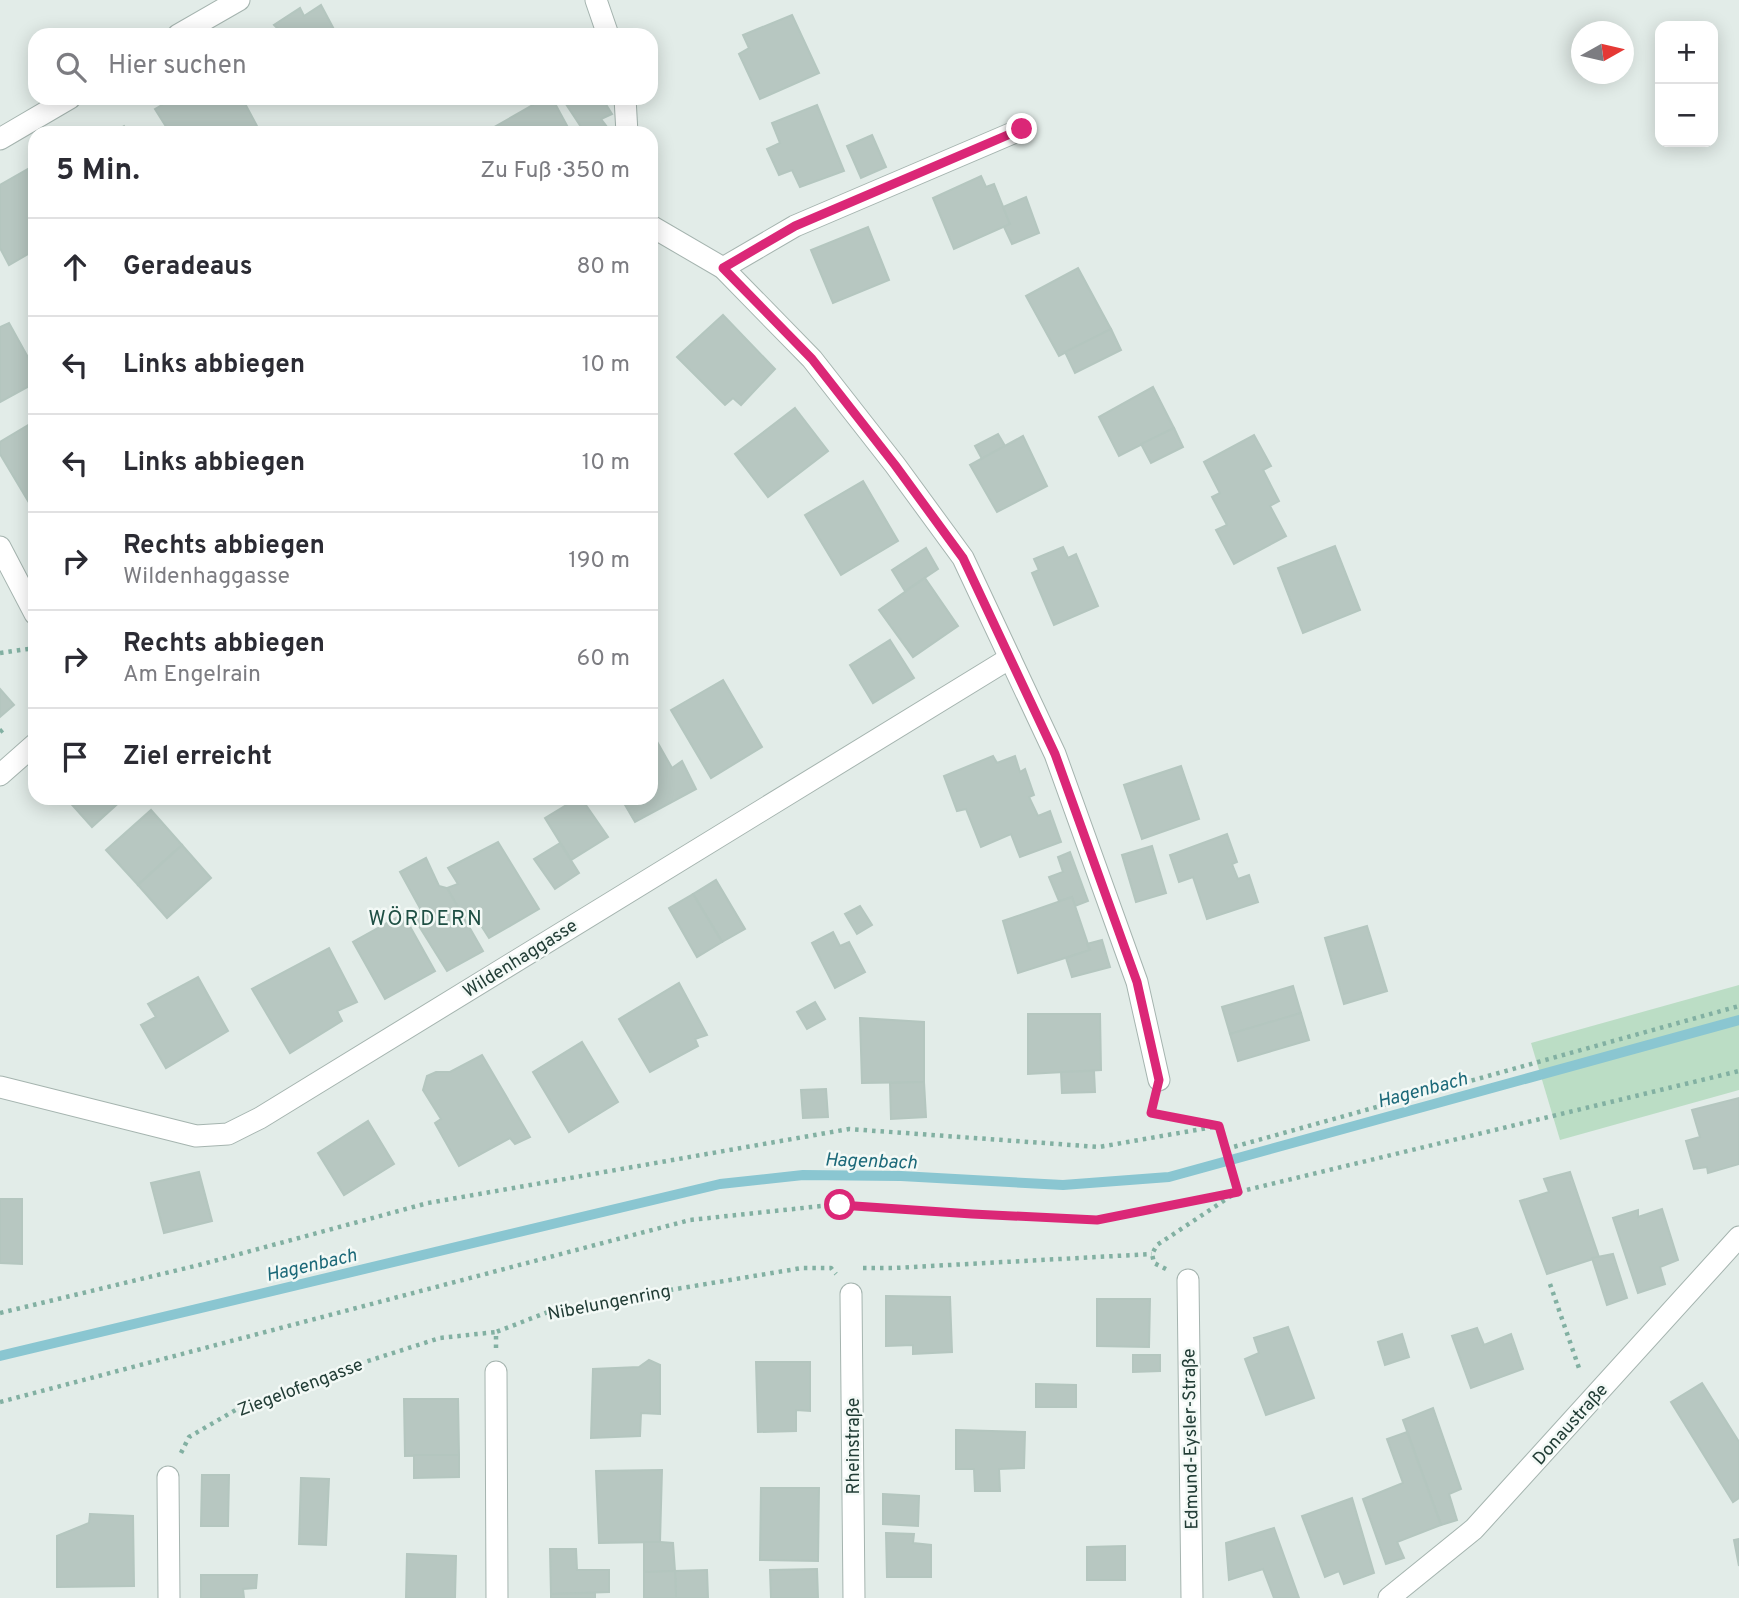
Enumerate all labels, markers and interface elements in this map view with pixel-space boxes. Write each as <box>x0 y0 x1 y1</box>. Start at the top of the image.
north arrow <box>1571 21 1634 84</box>
map controls <box>1655 21 1718 147</box>
button: + <box>1655 21 1718 84</box>
search box <box>28 28 658 105</box>
icon: search <box>52 48 90 86</box>
text: Hier suchen <box>108 50 247 83</box>
button: − <box>1655 84 1718 147</box>
route end <box>1006 113 1037 144</box>
text: 5 Min. <box>56 153 140 190</box>
text: Zu Fuß · 350 m <box>480 157 630 186</box>
icon: ahead <box>56 248 94 286</box>
text: Geradeaus <box>123 251 252 284</box>
text: 80 m <box>577 253 630 282</box>
icon: left <box>56 346 94 384</box>
text: Links abbiegen <box>123 349 305 382</box>
text: 10 m <box>582 351 630 380</box>
icon: left <box>56 444 94 482</box>
text: Links abbiegen <box>123 447 305 480</box>
text: 10 m <box>582 449 630 478</box>
text: Rechts abbiegen <box>123 530 325 563</box>
icon: right <box>56 542 94 580</box>
text: 190 m <box>568 547 630 576</box>
text: Wildenhaggasse <box>123 563 290 592</box>
text: Rechts abbiegen <box>123 628 325 661</box>
icon: right <box>56 640 94 678</box>
text: 60 m <box>577 645 630 674</box>
text: Am Engelrain <box>123 661 261 690</box>
icon: arrive <box>56 738 94 776</box>
text: Ziel erreicht <box>123 741 272 774</box>
district label: WÖRDERN <box>368 906 484 933</box>
street label: Wildenhaggasse <box>459 915 582 1004</box>
water label: Hagenbach <box>1375 1067 1471 1114</box>
water label: Hagenbach <box>824 1148 918 1176</box>
route start <box>824 1189 855 1220</box>
water label: Hagenbach <box>264 1244 360 1288</box>
street label: Nibelungenring <box>546 1280 673 1327</box>
street label: Edmund-Eysler-Straße <box>1178 1348 1205 1530</box>
street label: Ziegelofengasse <box>235 1354 367 1423</box>
street label: Donaustraße <box>1528 1379 1614 1471</box>
street label: Rheinstraße <box>843 1398 866 1494</box>

